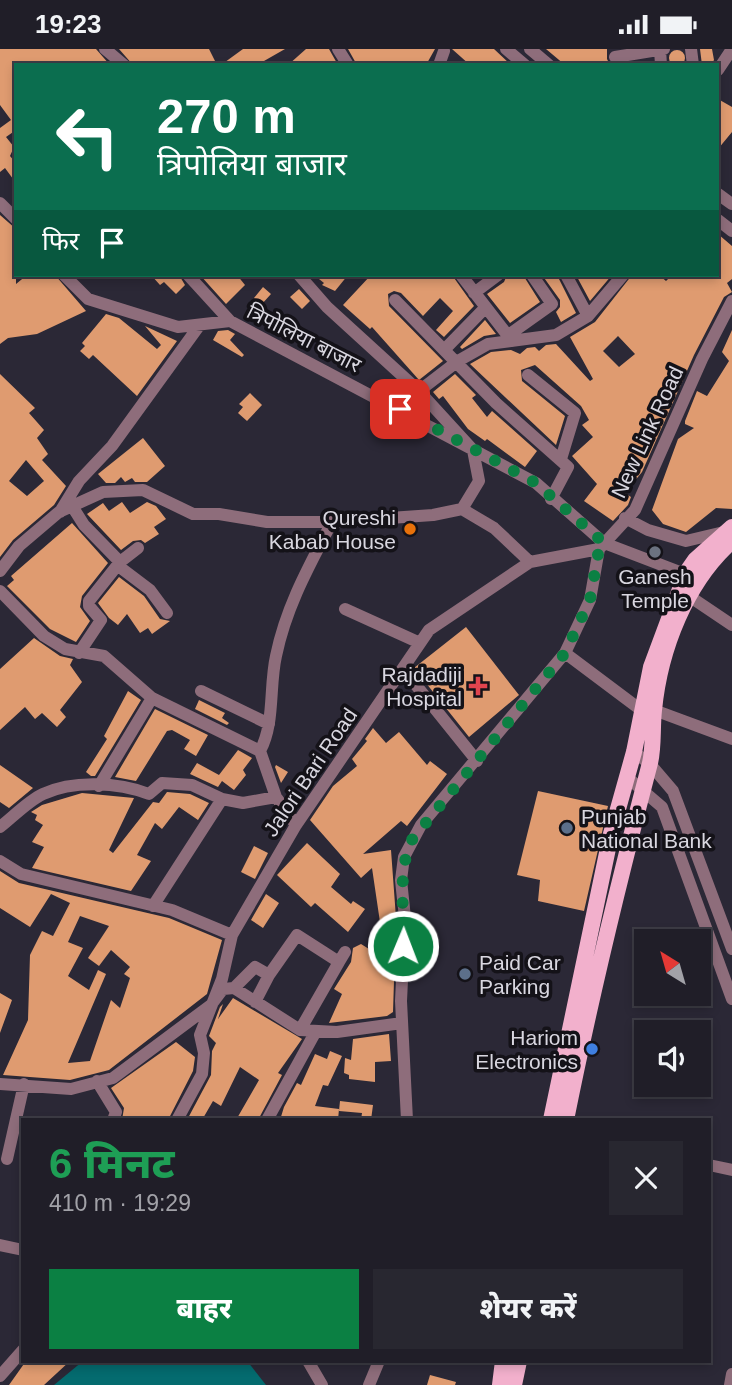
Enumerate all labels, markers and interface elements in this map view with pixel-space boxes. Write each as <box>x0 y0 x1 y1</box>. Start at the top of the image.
text: 19:23 <box>35 9 102 39</box>
text: 270 m <box>157 89 296 143</box>
icon: left <box>42 91 133 182</box>
text: त्रिपोलिया बाजार <box>157 146 347 182</box>
icon: arrive <box>93 224 131 262</box>
text: फिर <box>42 226 79 256</box>
street label: त्रिपोलिया बाजार <box>243 299 365 377</box>
street label: New Link Road <box>606 363 688 501</box>
pin <box>370 379 430 439</box>
icon: arrive <box>381 390 419 428</box>
place label: Qureshi Kabab House <box>269 506 396 553</box>
marker: Qureshi Kabab House <box>402 521 418 537</box>
marker: Ganesh Temple <box>647 544 663 560</box>
place label: Ganesh Temple <box>618 565 692 612</box>
place label: Rajdadiji Hospital <box>381 663 462 710</box>
marker: Rajdadiji Hospital <box>468 676 488 696</box>
street label: Jalori Bari Road <box>259 704 361 840</box>
place label: Punjab National Bank <box>581 805 712 852</box>
marker: Punjab National Bank <box>559 820 575 836</box>
position arrow <box>366 909 440 983</box>
north arrow <box>634 929 710 1006</box>
map controls <box>634 929 711 1097</box>
place label: Paid Car Parking <box>479 951 561 998</box>
marker: Paid Car Parking <box>457 966 473 982</box>
button: sound <box>634 1020 711 1097</box>
place label: Hariom Electronics <box>475 1026 578 1073</box>
marker: Hariom Electronics <box>584 1041 600 1057</box>
text: 6 मिनट <box>49 1140 174 1187</box>
button: close <box>609 1141 683 1215</box>
text: 410 m · 19:29 <box>49 1190 191 1216</box>
button: बाहर <box>49 1269 359 1349</box>
button: शेयर करें <box>373 1269 683 1349</box>

